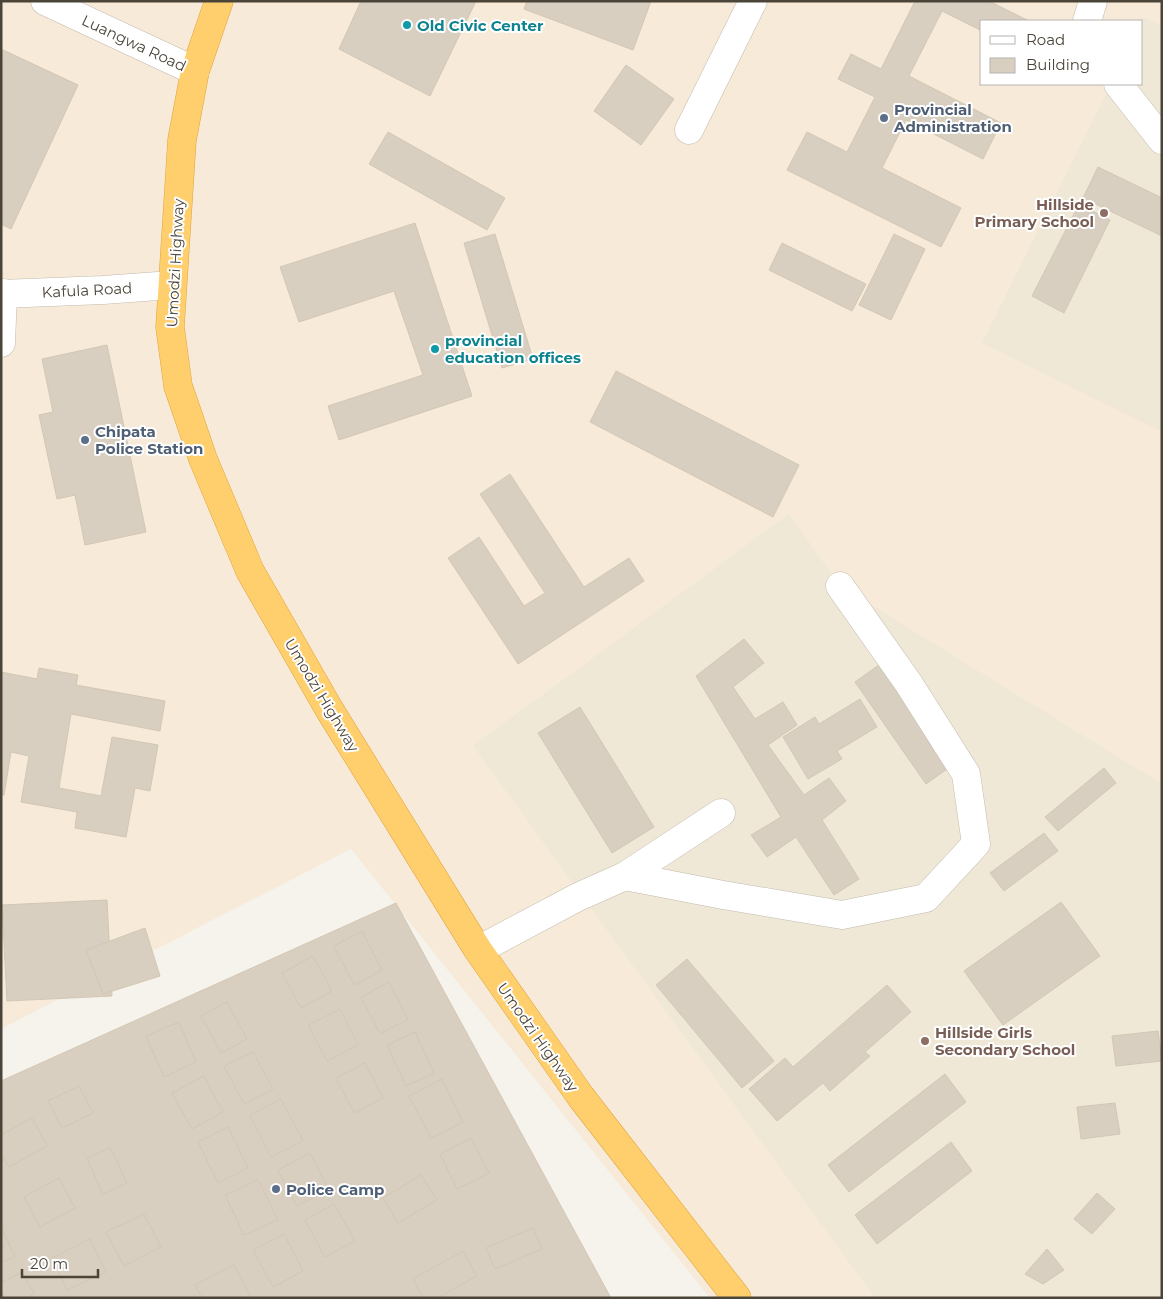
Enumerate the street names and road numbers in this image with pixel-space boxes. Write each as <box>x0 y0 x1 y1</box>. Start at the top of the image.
street label: Luangwa Road <box>79 11 189 75</box>
street label: Umodzi Highway <box>162 197 188 328</box>
street label: Kafula Road <box>41 278 133 302</box>
street label: Umodzi Highway <box>281 635 364 756</box>
street label: Umodzi Highway <box>493 979 583 1096</box>

